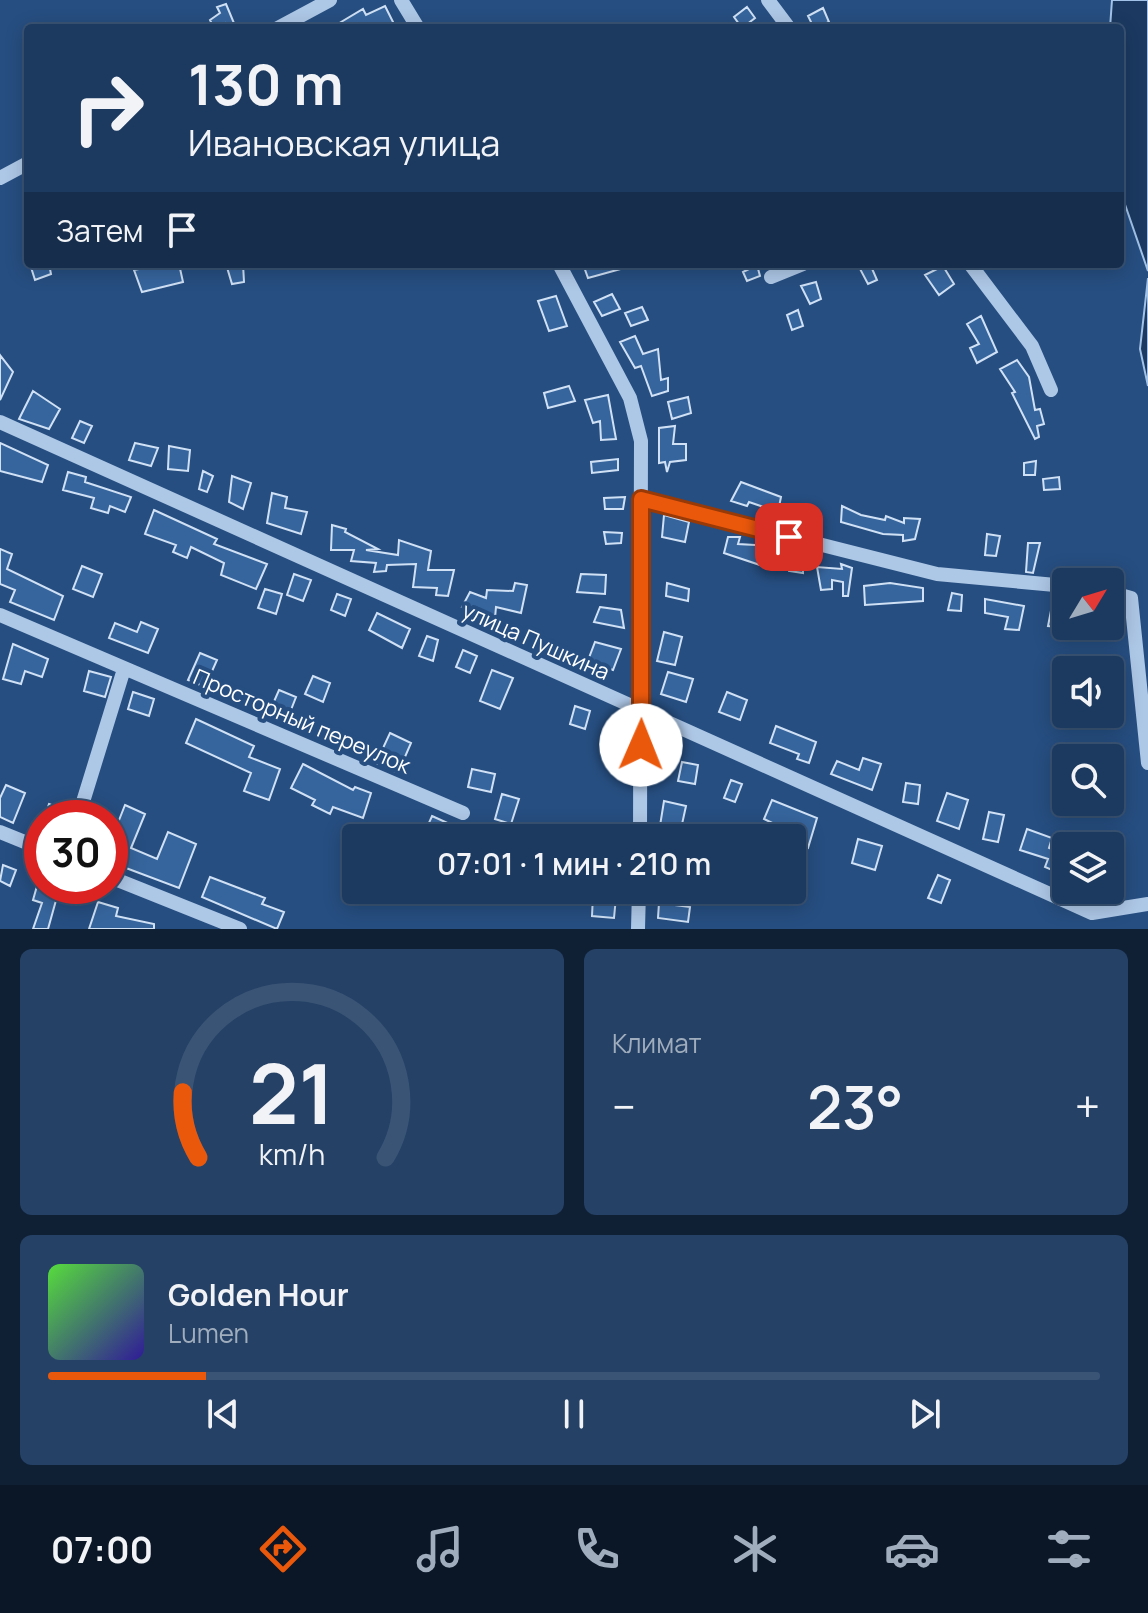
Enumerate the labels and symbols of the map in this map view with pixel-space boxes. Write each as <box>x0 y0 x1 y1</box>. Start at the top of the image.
pin <box>755 503 823 571</box>
north arrow <box>1052 568 1124 640</box>
street label: улица Пушкина <box>457 595 615 687</box>
street label: Просторный переулок <box>189 662 416 781</box>
position arrow <box>599 703 683 787</box>
speed limit sign: 30 <box>24 800 128 904</box>

